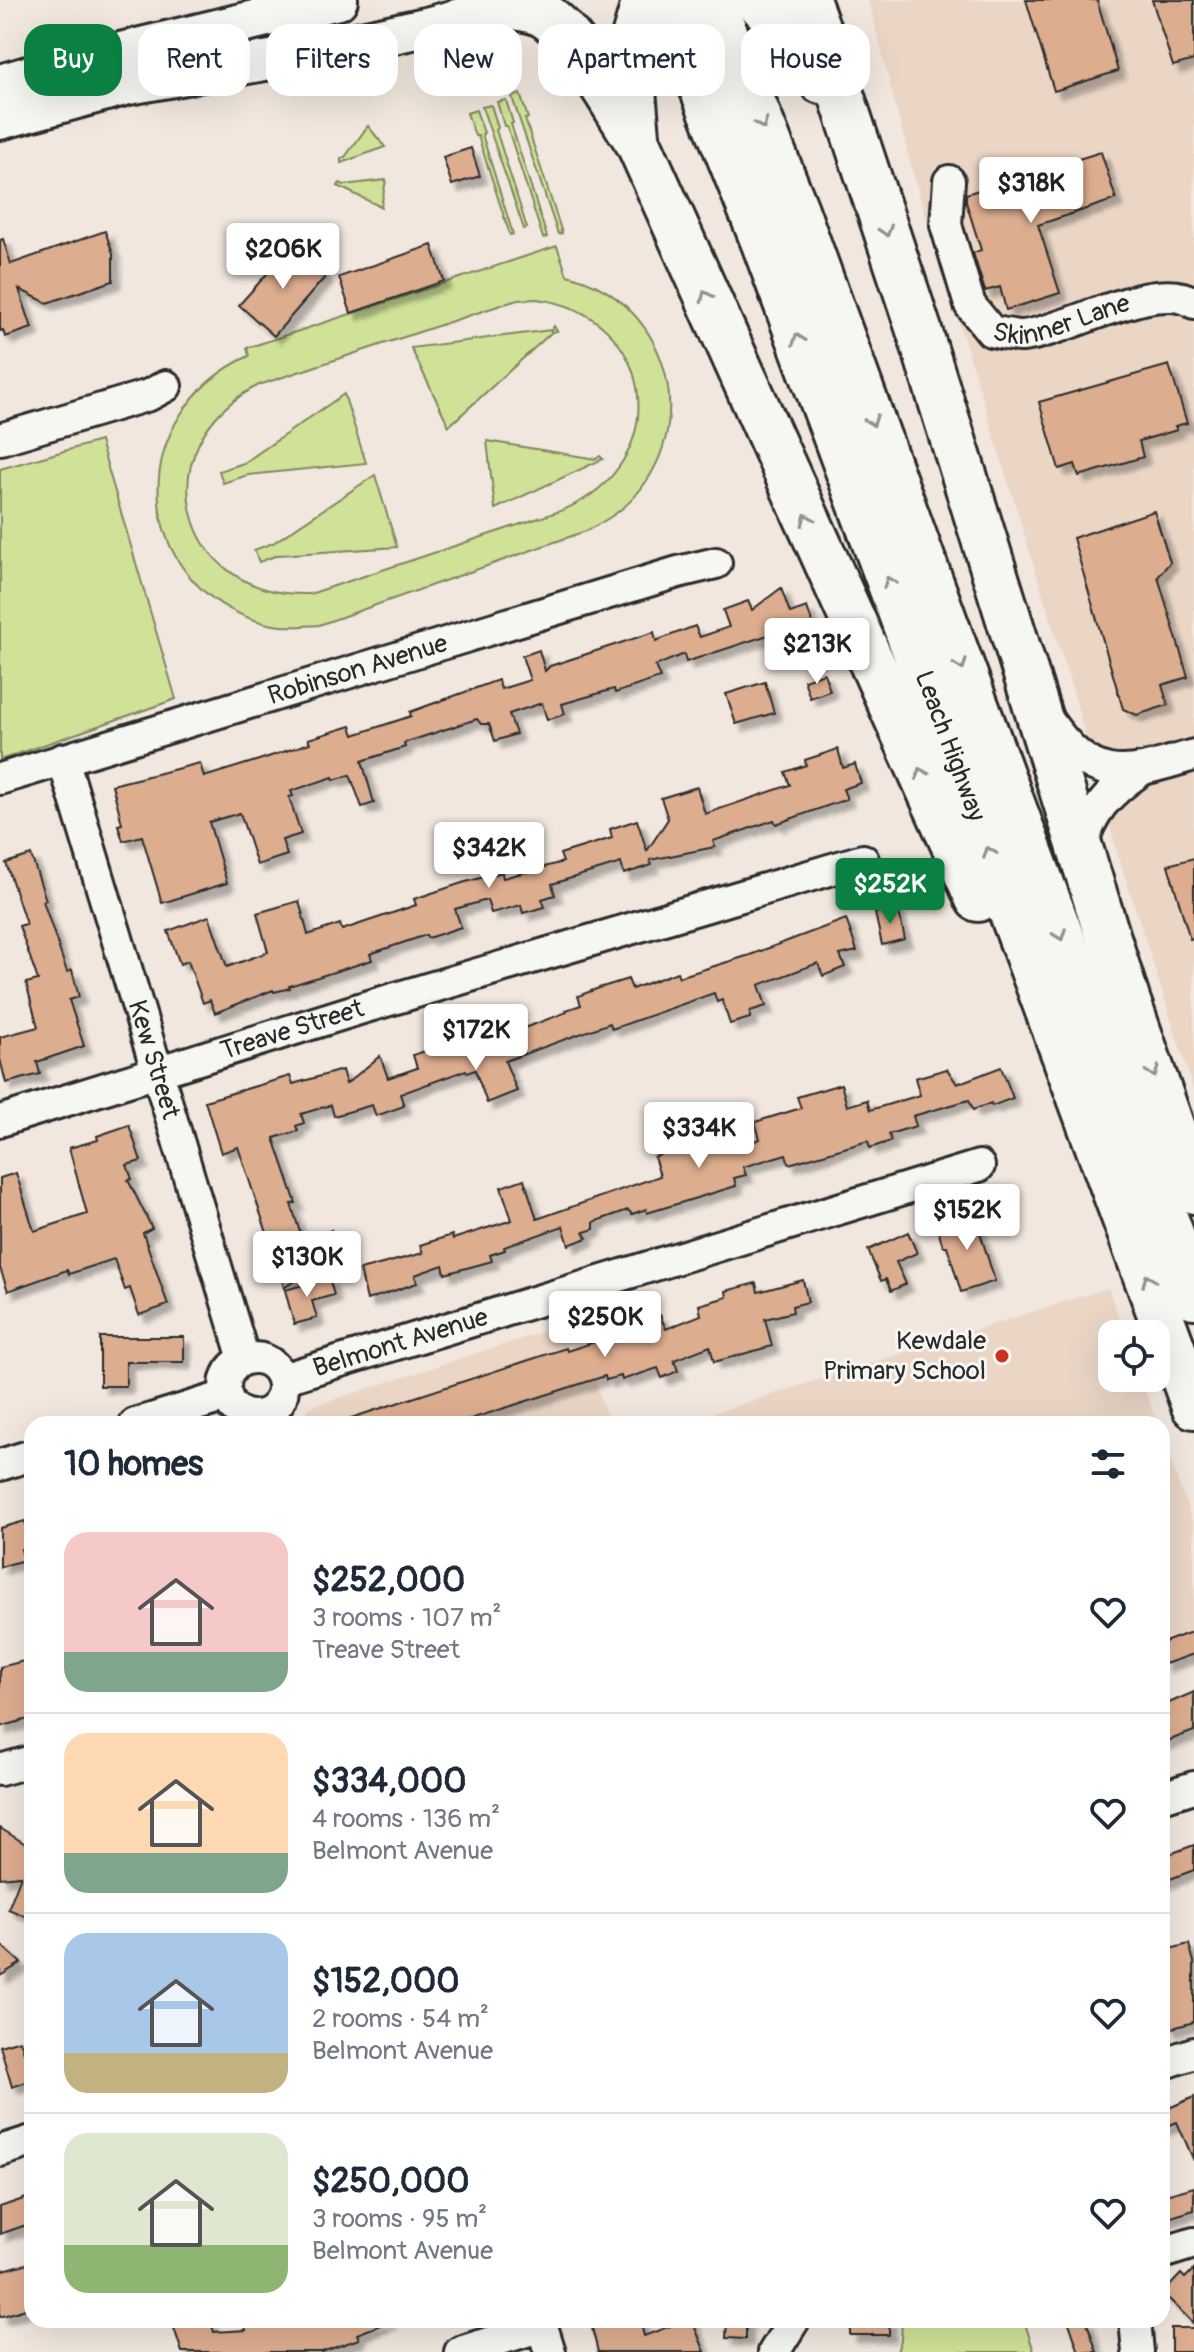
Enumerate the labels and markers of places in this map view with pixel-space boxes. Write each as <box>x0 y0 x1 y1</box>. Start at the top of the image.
pin: $318K <box>975 157 1087 225</box>
pin: $206K <box>227 223 339 291</box>
pin: $213K <box>761 618 873 686</box>
pin: $342K <box>433 822 545 890</box>
pin: $252K <box>834 858 946 926</box>
pin: $172K <box>420 1004 532 1072</box>
pin: $334K <box>643 1102 755 1170</box>
pin: $152K <box>911 1184 1023 1252</box>
pin: $130K <box>251 1231 363 1299</box>
pin: $250K <box>549 1291 661 1359</box>
place label: Kewdale Primary School <box>823 1325 986 1387</box>
marker: Kewdale Primary School <box>993 1347 1011 1365</box>

